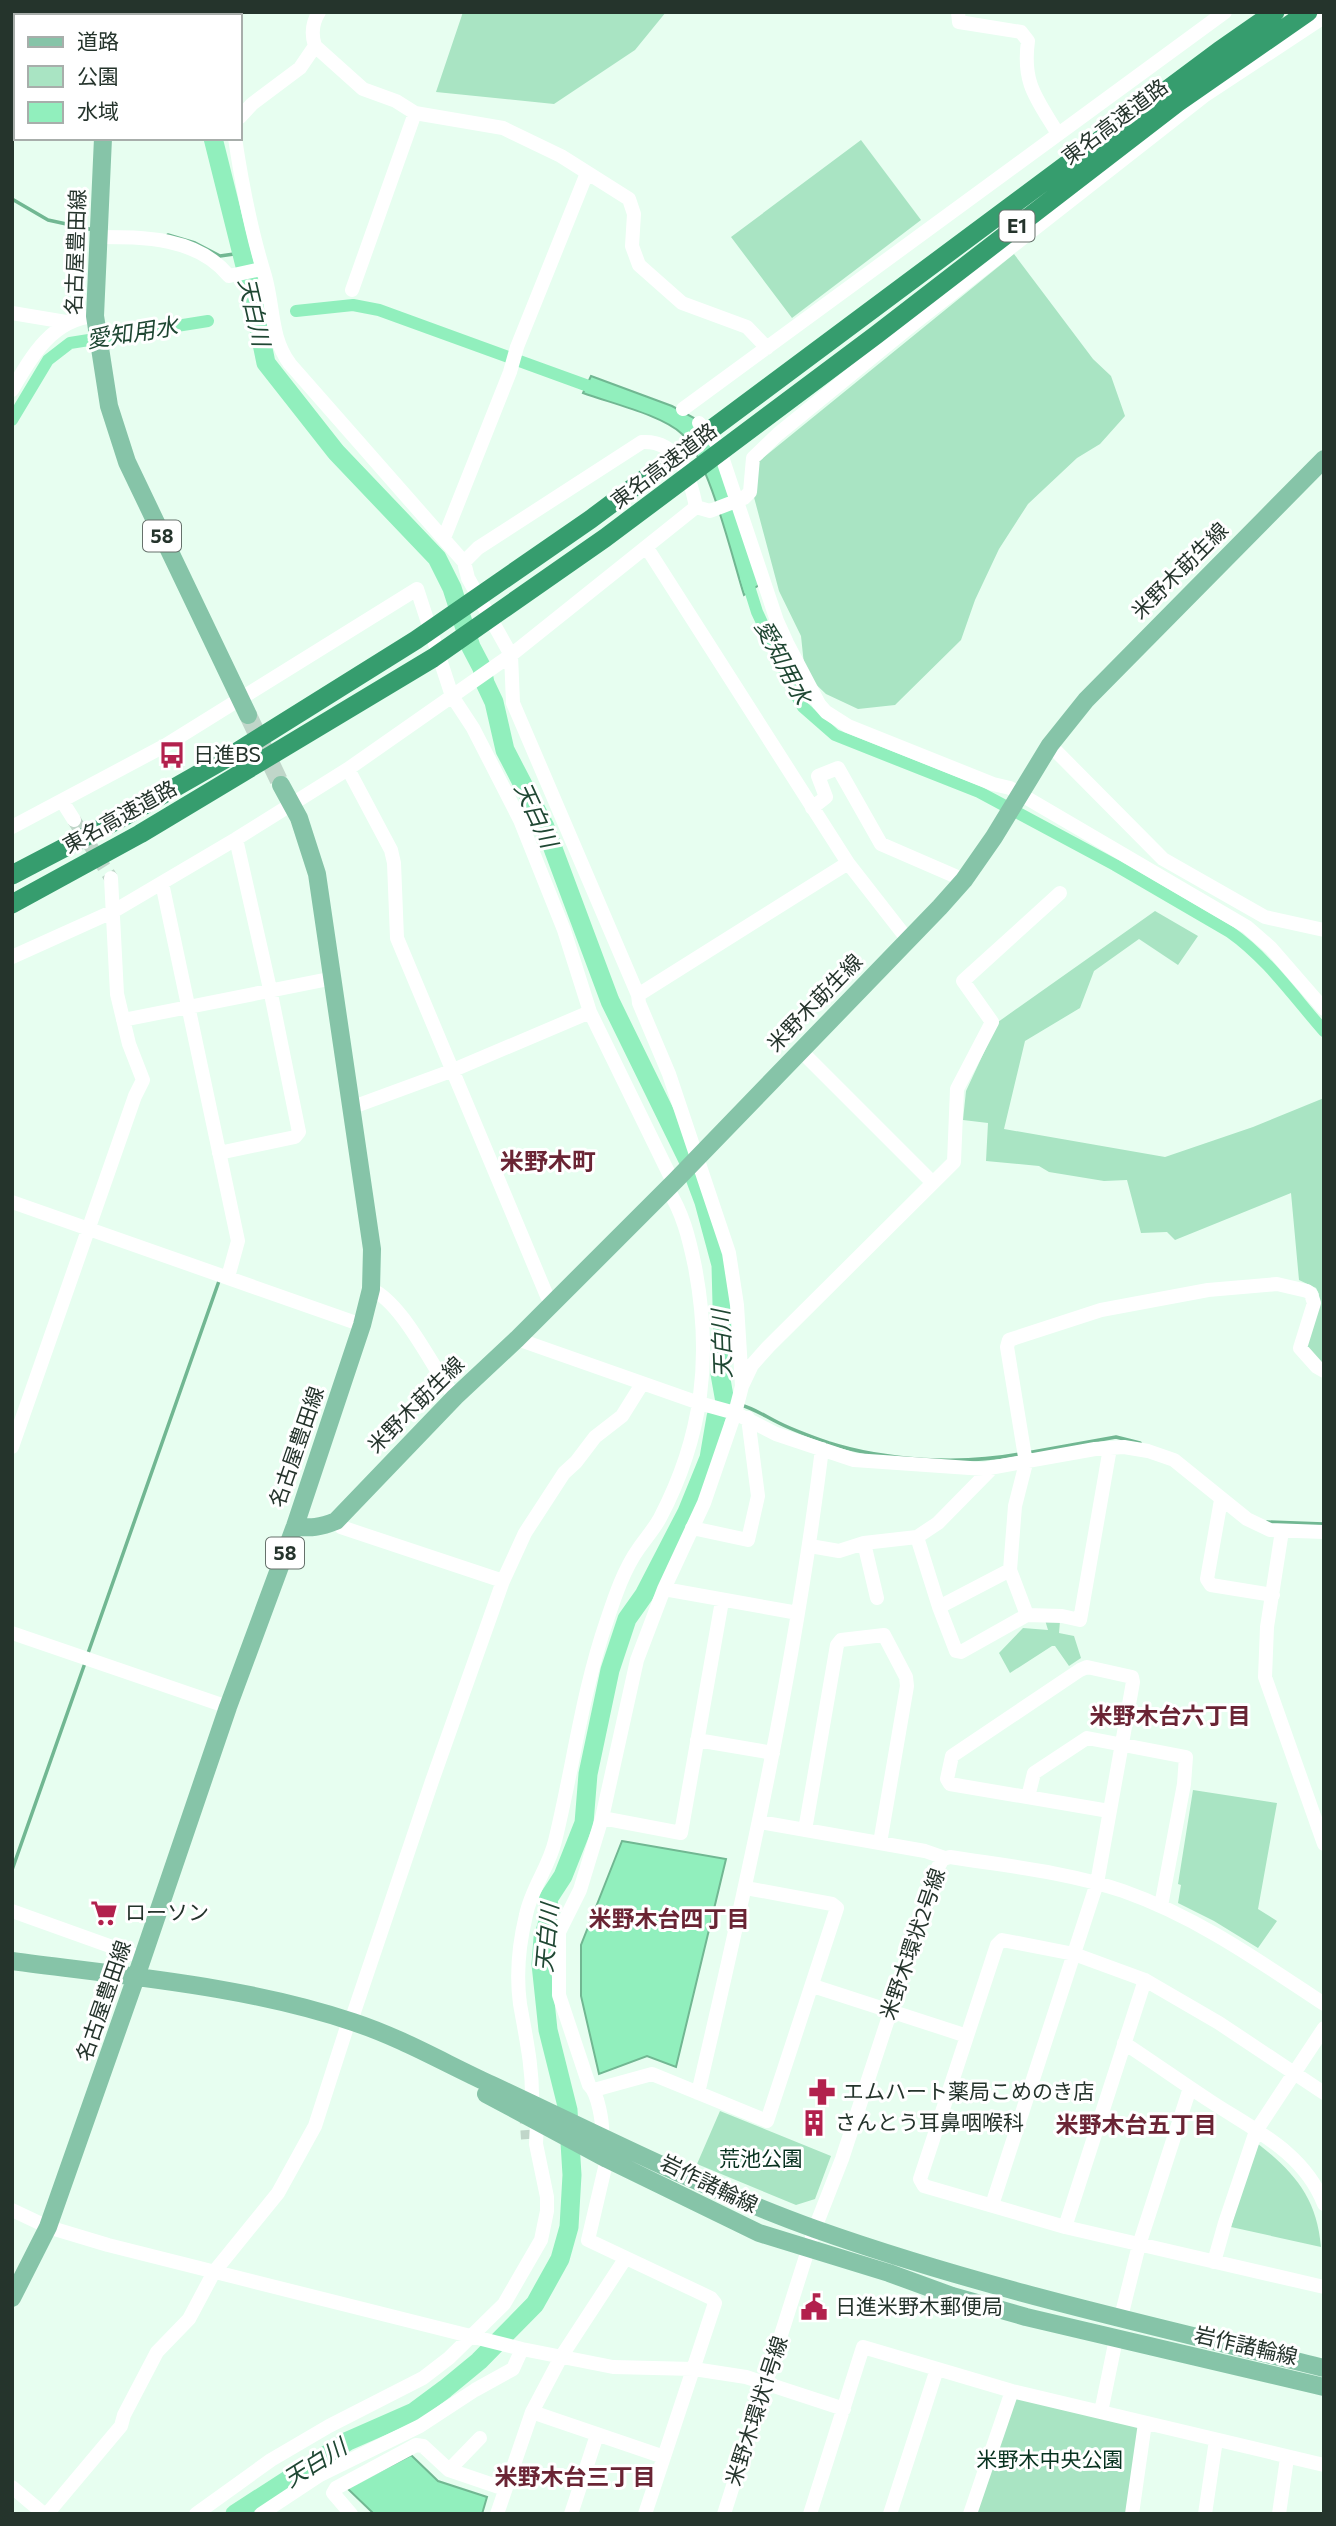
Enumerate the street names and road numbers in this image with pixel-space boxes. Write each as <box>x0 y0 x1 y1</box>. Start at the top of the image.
street label: 東名高速道路 <box>1056 73 1172 169</box>
street label: 名古屋豊田線 <box>60 189 89 315</box>
road number: E1 <box>1000 210 1034 242</box>
street label: 東名高速道路 <box>605 417 721 513</box>
street label: 米野木莇生線 <box>1126 517 1232 623</box>
road number: 58 <box>143 520 181 552</box>
street label: 東名高速道路 <box>58 774 180 857</box>
street label: 米野木莇生線 <box>761 948 867 1056</box>
street label: 米野木莇生線 <box>362 1351 468 1457</box>
street label: 名古屋豊田線 <box>263 1383 328 1510</box>
road number: 58 <box>266 1538 304 1568</box>
street label: 米野木環状2号線 <box>874 1864 949 2023</box>
street label: 名古屋豊田線 <box>70 1937 135 2064</box>
street label: 岩作諸輪線 <box>657 2148 762 2217</box>
street label: 岩作諸輪線 <box>1192 2321 1300 2369</box>
street label: 米野木環状1号線 <box>720 2332 792 2489</box>

